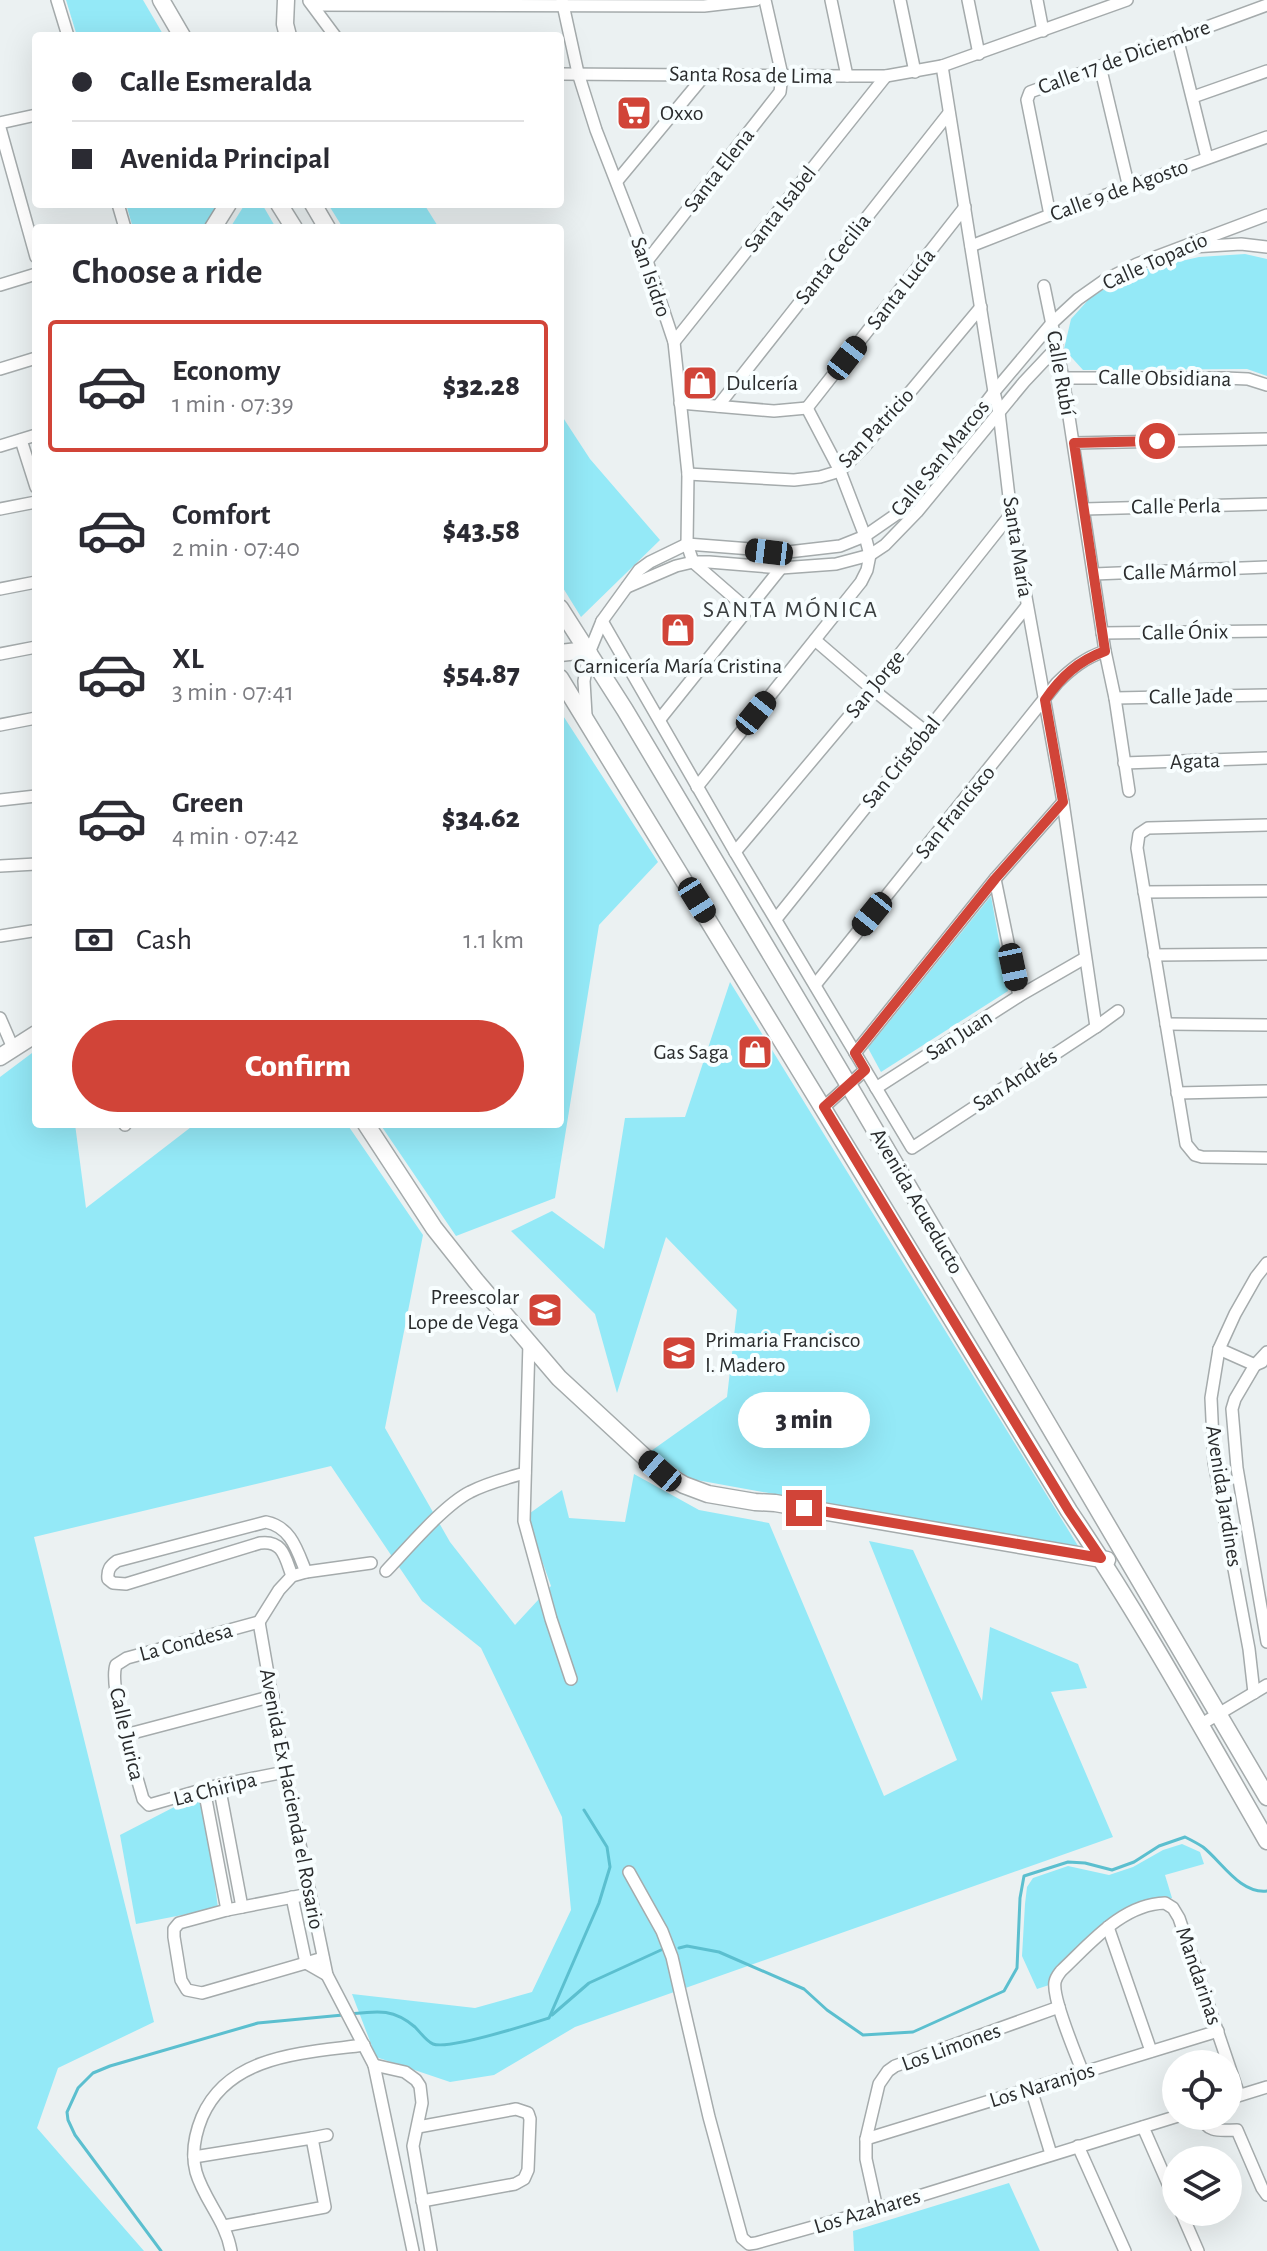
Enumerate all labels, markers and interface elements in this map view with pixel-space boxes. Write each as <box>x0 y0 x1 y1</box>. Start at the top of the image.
street label: Calle 17 de Diciembre <box>1035 16 1213 98</box>
street label: Santa Rosa de Lima <box>669 63 833 87</box>
text: Calle Esmeralda <box>120 67 312 97</box>
supermarket icon: Oxxo <box>615 94 653 132</box>
place label: Oxxo <box>660 102 704 124</box>
street label: Santa Elena <box>680 124 758 216</box>
text: Avenida Principal <box>120 144 331 174</box>
street label: Calle 9 de Agosto <box>1047 155 1191 225</box>
street label: Santa Isabel <box>740 162 820 256</box>
street label: Santa Cecilia <box>791 210 875 308</box>
street label: Calle Topacio <box>1099 228 1211 294</box>
street label: San Isidro <box>627 234 675 320</box>
street label: Santa Lucía <box>863 244 939 334</box>
text: Choose a ride <box>72 254 262 290</box>
street label: Calle Rubí <box>1043 329 1079 418</box>
car <box>823 332 871 384</box>
icon: car <box>76 350 148 422</box>
text: Economy <box>172 356 281 386</box>
shop icon: Dulcería <box>681 364 719 402</box>
street label: Calle Obsidiana <box>1098 366 1232 390</box>
text: $32.28 <box>442 371 520 401</box>
place label: Dulcería <box>726 372 798 394</box>
street label: San Patricio <box>834 384 918 472</box>
text: 1 min · 07:39 <box>172 391 294 417</box>
street label: Calle San Marcos <box>887 396 993 520</box>
route start <box>1139 423 1175 459</box>
icon: car <box>76 494 148 566</box>
street label: Calle Perla <box>1131 494 1221 518</box>
street label: Santa María <box>999 495 1037 599</box>
text: Comfort <box>172 500 271 530</box>
text: $43.58 <box>443 515 520 545</box>
text: 2 min · 07:40 <box>172 535 300 561</box>
car <box>744 537 794 567</box>
street label: Calle Mármol <box>1123 558 1237 584</box>
district label: SANTA MÓNICA <box>703 596 879 622</box>
shop icon: Carnicería María Cristina <box>659 611 697 649</box>
street label: Calle Ónix <box>1142 619 1229 644</box>
icon: car <box>76 638 148 710</box>
text: XL <box>172 644 204 674</box>
street label: San Jorge <box>841 646 909 722</box>
place label: Carnicería María Cristina <box>574 655 782 677</box>
text: $54.87 <box>443 659 520 689</box>
text: 3 min · 07:41 <box>172 679 294 705</box>
street label: Calle Jade <box>1149 684 1233 708</box>
car <box>732 687 780 739</box>
street label: San Cristóbal <box>858 712 944 812</box>
street label: Agata <box>1169 749 1221 773</box>
street label: San Francisco <box>911 761 999 863</box>
icon: car <box>76 782 148 854</box>
text: Green <box>172 788 244 818</box>
text: $34.62 <box>442 803 520 833</box>
text: 4 min · 07:42 <box>172 823 299 849</box>
car <box>674 873 720 927</box>
car <box>848 888 896 940</box>
icon: cash <box>72 918 116 962</box>
text: Cash <box>136 925 192 955</box>
text: 1.1 km <box>463 927 524 953</box>
car <box>996 941 1030 993</box>
street label: San Juan <box>922 1006 996 1064</box>
button: Confirm <box>72 1020 524 1112</box>
shop icon: Gas Saga <box>736 1033 774 1071</box>
place label: Gas Saga <box>653 1041 729 1063</box>
street label: San Andrés <box>969 1045 1061 1115</box>
street label: Avenida Acueducto <box>866 1124 968 1278</box>
place label: Preescolar Lope de Vega <box>407 1286 519 1333</box>
school or university icon: Preescolar Lope de Vega <box>526 1291 564 1329</box>
place label: Primaria Francisco I. Madero <box>705 1329 860 1376</box>
school or university icon: Primaria Francisco I. Madero <box>660 1334 698 1372</box>
callout: 3 min <box>738 1392 870 1448</box>
text: 3 min <box>775 1407 833 1433</box>
street label: Avenida Jardines <box>1202 1424 1246 1568</box>
car <box>634 1446 686 1496</box>
route end <box>786 1490 822 1526</box>
street label: La Condesa <box>137 1619 235 1665</box>
street label: Avenida Ex Hacienda el Rosario <box>256 1667 328 1931</box>
street label: Calle Jurica <box>106 1685 148 1783</box>
street label: La Chiripa <box>171 1768 259 1810</box>
street label: Mandarinas <box>1172 1924 1226 2028</box>
street label: Los Limones <box>899 2019 1003 2075</box>
map controls <box>1162 2050 1242 2226</box>
button: locate <box>1162 2050 1242 2130</box>
street label: Los Naranjos <box>987 2059 1097 2111</box>
button: layers <box>1162 2146 1242 2226</box>
street label: Los Azahares <box>811 2184 923 2238</box>

